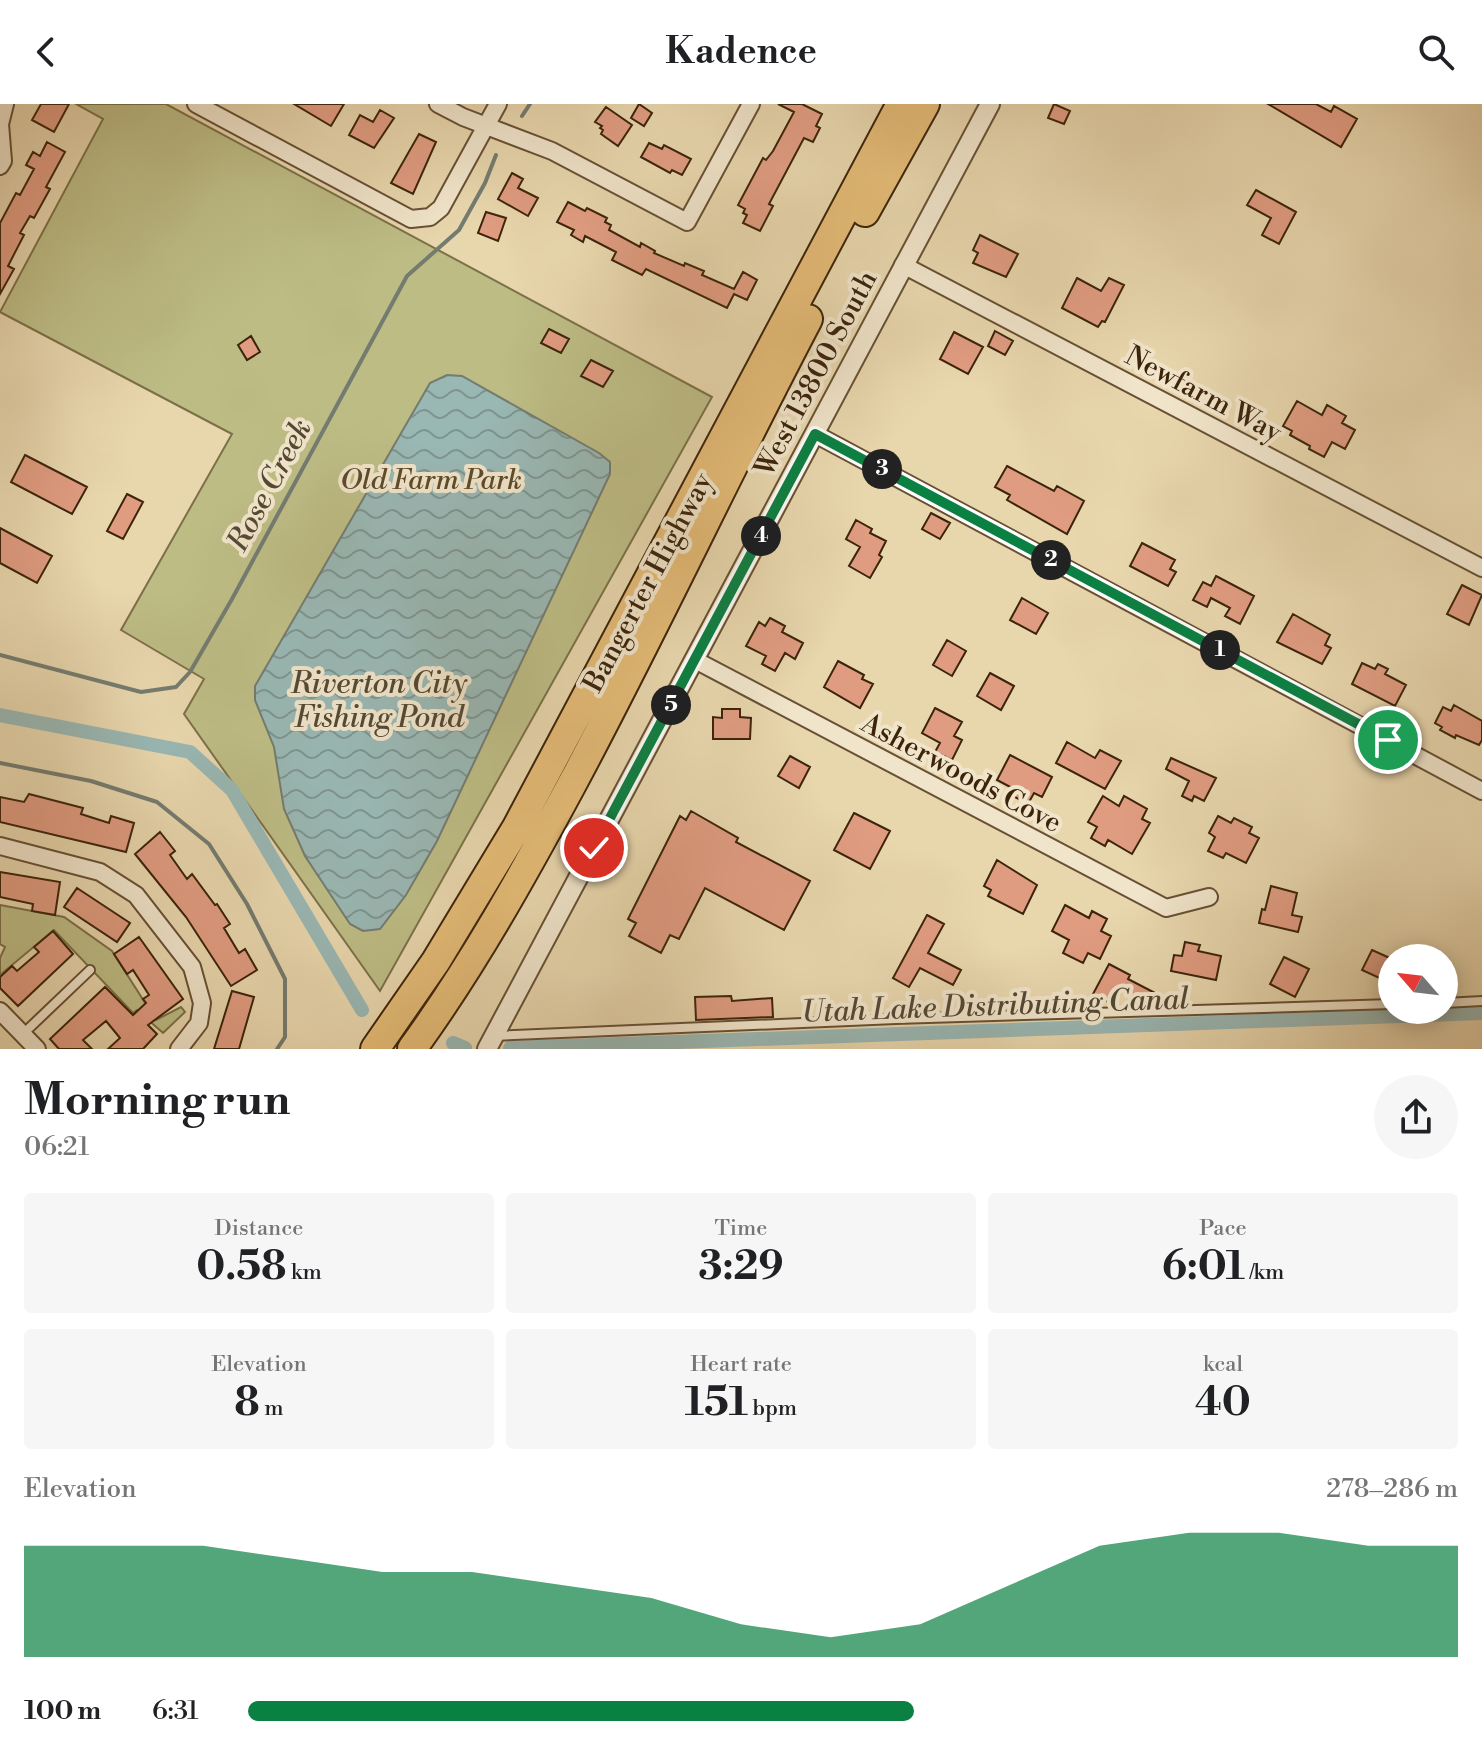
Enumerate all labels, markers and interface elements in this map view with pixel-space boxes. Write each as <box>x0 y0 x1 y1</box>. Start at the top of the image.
icon: back <box>24 30 68 74</box>
text: Kadence <box>665 30 817 75</box>
icon: search <box>1414 30 1458 74</box>
street label: West 13800 South <box>747 264 883 482</box>
street label: Newfarm Way <box>1119 338 1288 450</box>
water label: Rose Creek <box>219 413 321 559</box>
pin: 3 <box>862 449 902 489</box>
park label: Old Farm Park <box>340 463 522 498</box>
street label: Bangerter Highway <box>575 467 721 699</box>
pin: 4 <box>741 516 781 556</box>
text: 4 <box>754 522 768 549</box>
pin: 2 <box>1031 540 1071 580</box>
text: 2 <box>1044 546 1058 573</box>
pin: 1 <box>1200 630 1240 670</box>
text: 1 <box>1215 636 1225 663</box>
water label: Riverton City Fishing Pond <box>290 665 468 737</box>
pin: 5 <box>651 685 691 725</box>
text: 5 <box>664 691 678 718</box>
street label: Asherwoods Cove <box>854 705 1068 841</box>
pin <box>1354 706 1422 774</box>
icon: arrive <box>1366 718 1410 762</box>
pin <box>560 814 628 882</box>
icon: check <box>572 826 616 870</box>
north arrow <box>1378 944 1458 1024</box>
map controls <box>1378 944 1458 1024</box>
water label: Utah Lake Distributing Canal <box>801 980 1190 1032</box>
text: Morning run <box>24 1073 290 1128</box>
button: share <box>1374 1075 1458 1159</box>
text: 06:21 <box>24 1131 89 1163</box>
text: Distance <box>215 1215 303 1242</box>
text: Time <box>715 1215 767 1242</box>
text: Pace <box>1199 1215 1247 1242</box>
text: 0.58 <box>196 1242 287 1292</box>
text: 3:29 <box>698 1242 784 1292</box>
text: 6:01 <box>1162 1242 1245 1292</box>
text: km <box>287 1259 322 1286</box>
text: /km <box>1245 1259 1284 1286</box>
text: Elevation <box>211 1351 307 1378</box>
text: Heart rate <box>690 1351 792 1378</box>
text: kcal <box>1203 1351 1243 1378</box>
text: 8 <box>234 1378 260 1428</box>
text: 151 <box>685 1378 748 1428</box>
text: 40 <box>1195 1378 1251 1428</box>
text: m <box>260 1395 284 1422</box>
text: bpm <box>748 1395 797 1422</box>
text: Elevation <box>24 1473 137 1505</box>
text: 278–286 m <box>1326 1473 1458 1505</box>
text: 100 m <box>24 1695 101 1727</box>
text: 6:31 <box>152 1695 199 1727</box>

